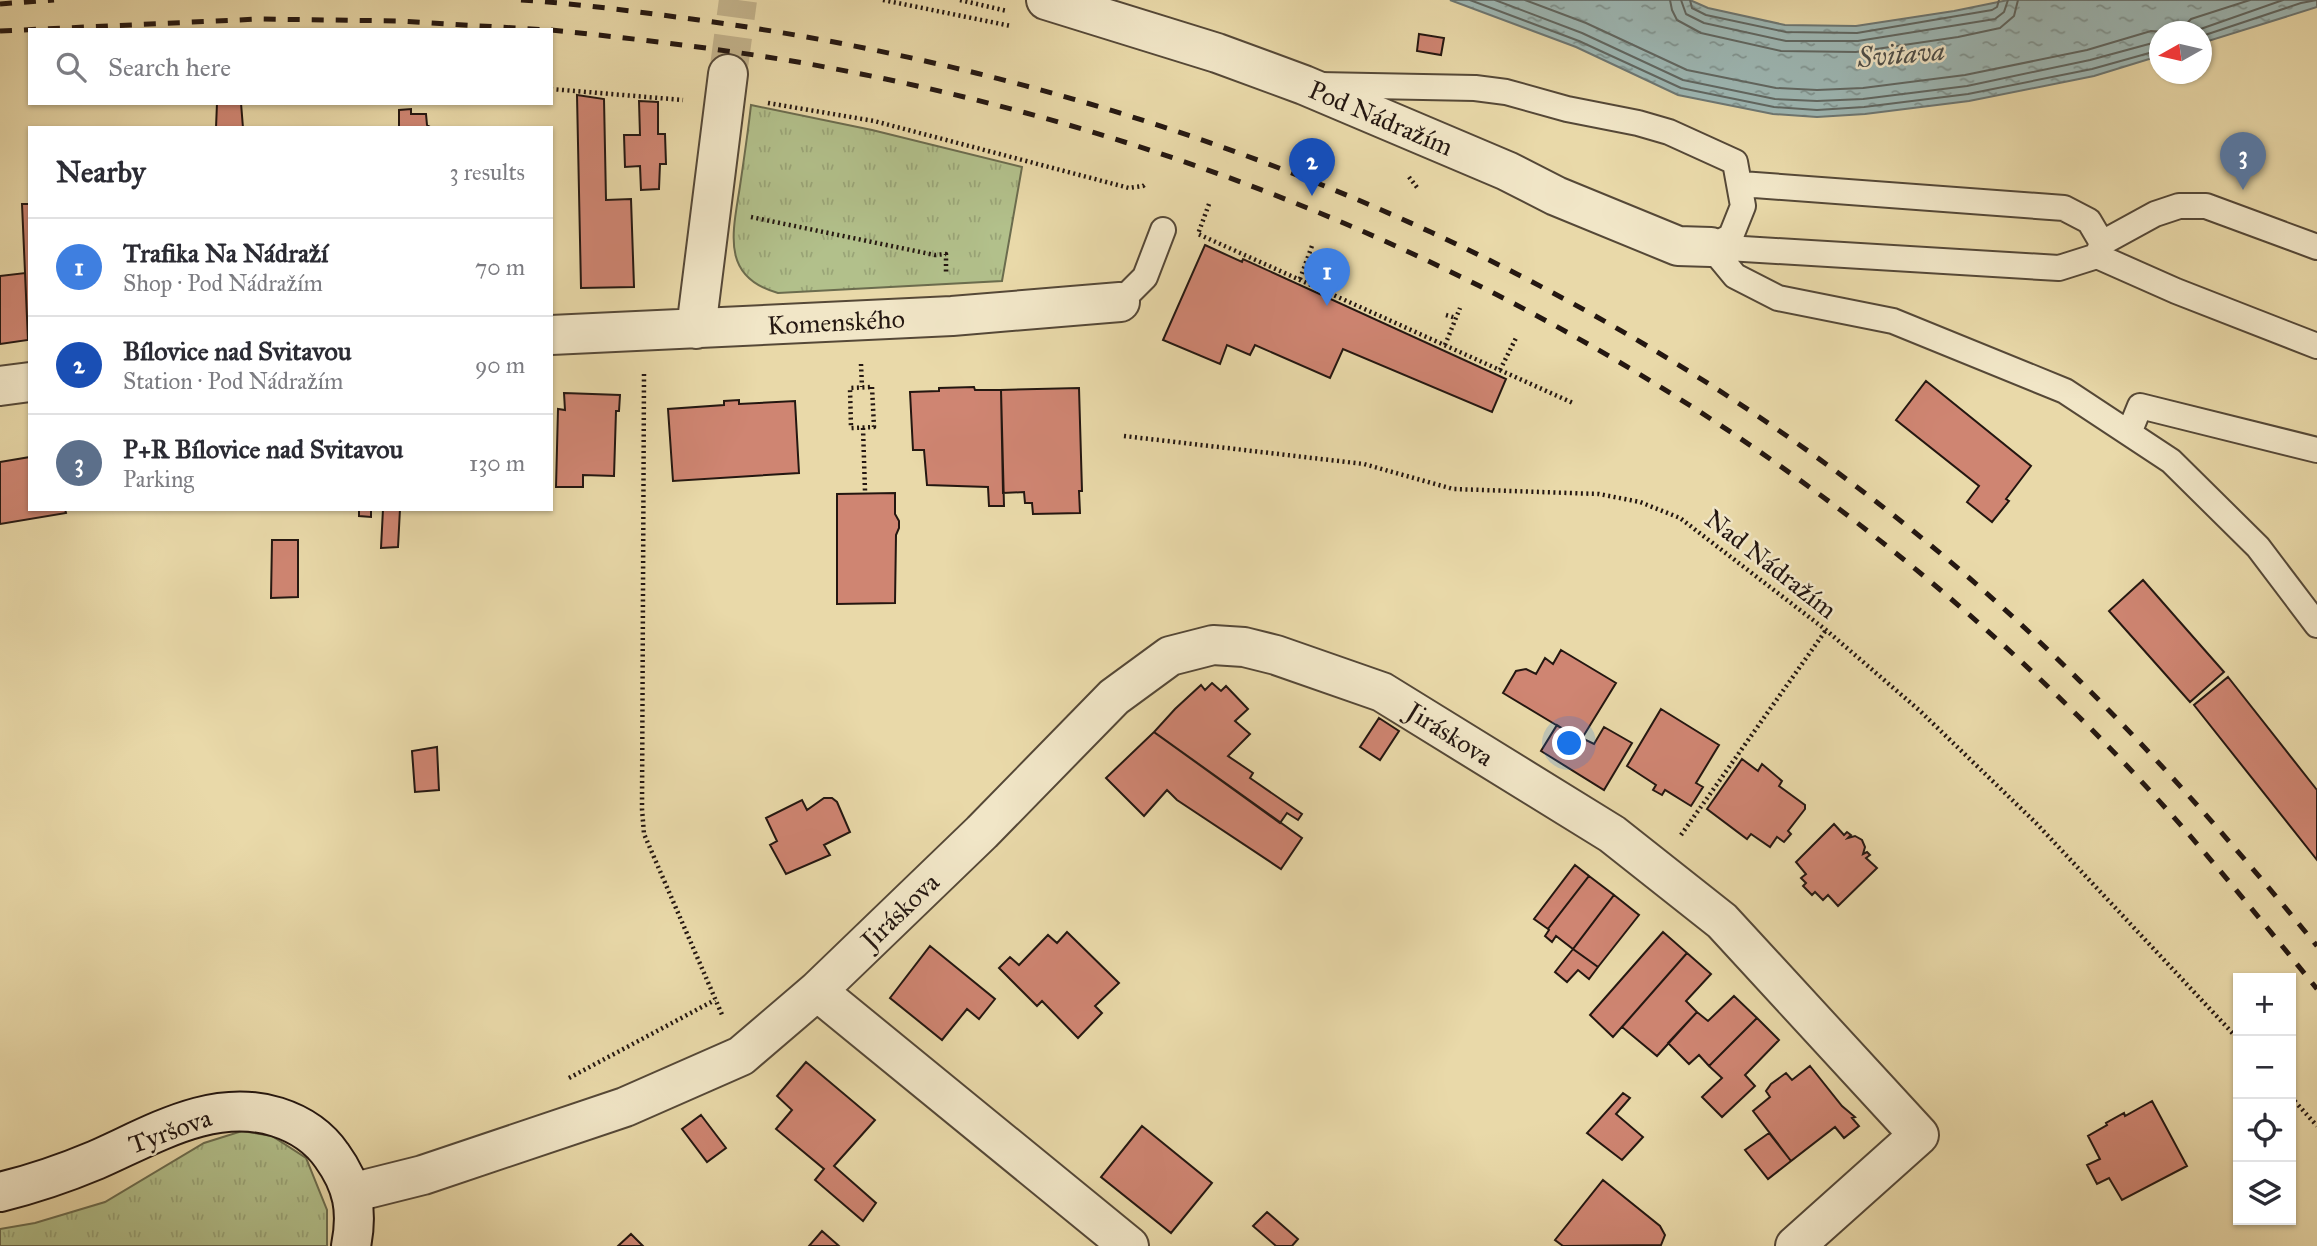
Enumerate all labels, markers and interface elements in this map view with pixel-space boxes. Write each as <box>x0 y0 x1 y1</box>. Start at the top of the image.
north arrow <box>2149 21 2212 84</box>
search box <box>28 28 553 105</box>
water label: Svitava <box>1855 33 1946 75</box>
icon: search <box>52 48 90 86</box>
text: Search here <box>108 51 231 83</box>
street label: Pod Nádražím <box>1304 73 1458 163</box>
pin: 3 <box>2220 132 2266 190</box>
pin: 2 <box>1289 138 1335 196</box>
text: Nearby <box>56 154 146 190</box>
text: 3 results <box>449 158 525 186</box>
text: Trafika Na Nádraží <box>123 237 328 269</box>
pin: 1 <box>1304 248 1350 306</box>
text: 1 <box>74 253 84 281</box>
text: 70 m <box>475 253 525 281</box>
text: Shop · Pod Nádražím <box>123 269 323 297</box>
street label: Komenského <box>766 302 906 342</box>
text: Bílovice nad Svitavou <box>123 335 352 367</box>
text: 2 <box>73 351 85 379</box>
text: 90 m <box>475 351 525 379</box>
text: Station · Pod Nádražím <box>123 367 343 395</box>
text: P+R Bílovice nad Svitavou <box>123 433 403 465</box>
text: 3 <box>74 449 84 477</box>
text: 130 m <box>469 449 525 477</box>
text: Parking <box>123 465 194 493</box>
street label: Nad Nádražím <box>1699 503 1843 625</box>
street label: Jiráskova <box>1398 693 1499 773</box>
your location <box>1552 726 1586 760</box>
street label: Jiráskova <box>852 866 946 958</box>
map controls <box>2233 973 2296 1225</box>
button: + <box>2233 973 2296 1036</box>
button: − <box>2233 1036 2296 1099</box>
button: locate <box>2233 1099 2296 1162</box>
street label: Tyršova <box>124 1101 216 1161</box>
button: layers <box>2233 1162 2296 1225</box>

